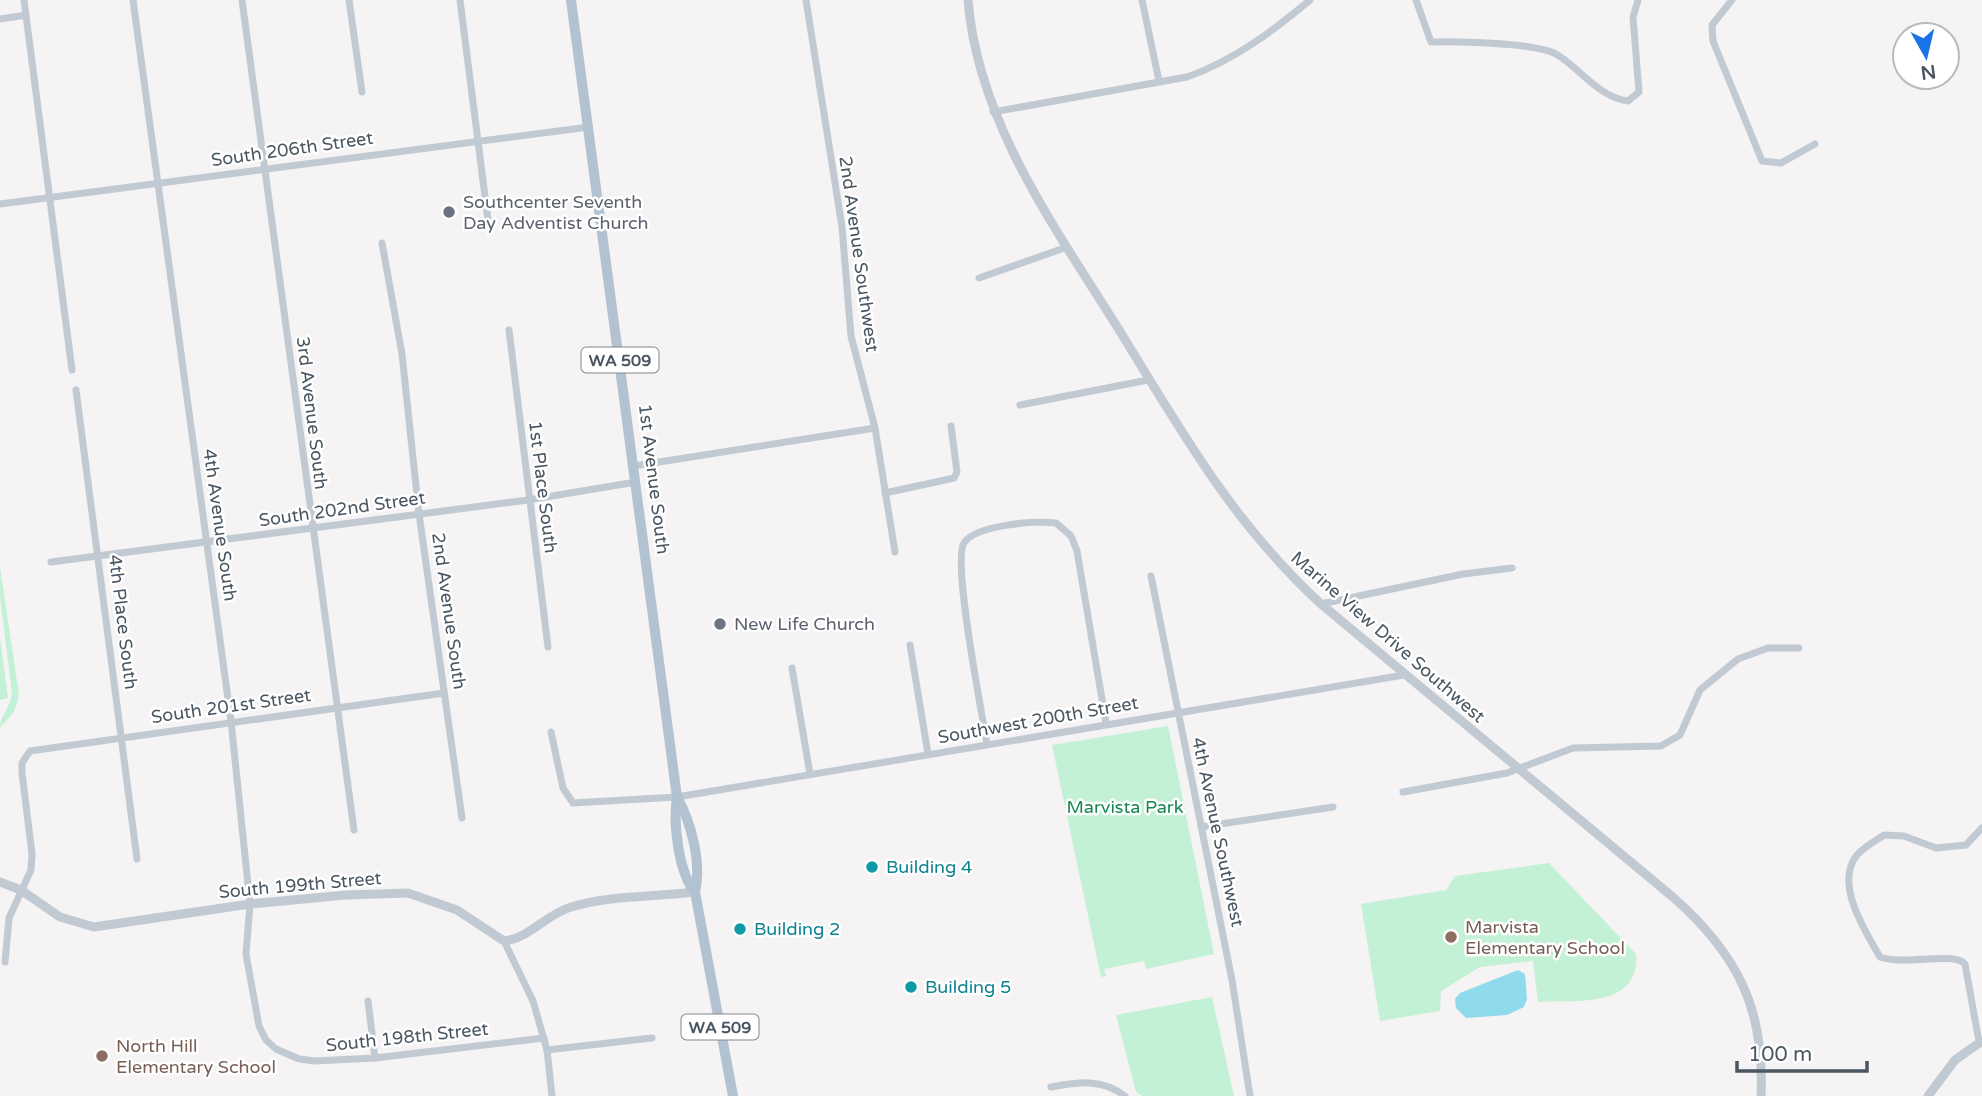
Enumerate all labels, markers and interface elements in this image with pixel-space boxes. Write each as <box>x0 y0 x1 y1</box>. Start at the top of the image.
north arrow <box>1891 21 1961 91</box>
text: N <box>1919 60 1937 84</box>
street label: South 206th Street <box>210 127 375 171</box>
street label: 2nd Avenue Southwest <box>834 155 884 354</box>
place label: Southcenter Seventh Day Adventist Church <box>463 191 649 234</box>
marker: Southcenter Seventh Day Adventist Church <box>441 204 457 220</box>
street label: 3rd Avenue South <box>292 335 332 491</box>
road number: WA 509 <box>582 348 658 372</box>
street label: 1st Avenue South <box>634 403 674 555</box>
street label: 1st Place South <box>524 420 562 554</box>
street label: 4th Avenue South <box>198 447 242 603</box>
street label: South 202nd Street <box>257 486 427 532</box>
street label: 2nd Avenue South <box>427 531 471 691</box>
street label: Marine View Drive Southwest <box>1286 547 1490 727</box>
street label: 4th Place South <box>104 553 142 691</box>
place label: New Life Church <box>734 613 875 635</box>
marker: New Life Church <box>712 616 728 632</box>
street label: South 201st Street <box>150 684 312 728</box>
street label: Southwest 200th Street <box>936 692 1140 748</box>
street label: 4th Avenue Southwest <box>1187 735 1249 929</box>
park label: Marvista Park <box>1066 796 1184 818</box>
place label: Building 4 <box>886 856 972 878</box>
marker: Building 4 <box>864 859 880 875</box>
street label: South 199th Street <box>218 867 382 903</box>
place label: Marvista Elementary School <box>1465 916 1625 959</box>
place label: Building 2 <box>754 918 840 940</box>
marker: Building 2 <box>732 921 748 937</box>
marker: Marvista Elementary School <box>1443 929 1459 945</box>
place label: Building 5 <box>925 976 1011 998</box>
marker: Building 5 <box>903 979 919 995</box>
road number: WA 509 <box>682 1015 758 1040</box>
street label: South 198th Street <box>325 1018 490 1056</box>
scale bar <box>1737 1030 1867 1074</box>
place label: North Hill Elementary School <box>116 1035 276 1078</box>
text: 100 m <box>1748 1042 1812 1067</box>
marker: North Hill Elementary School <box>94 1048 110 1064</box>

